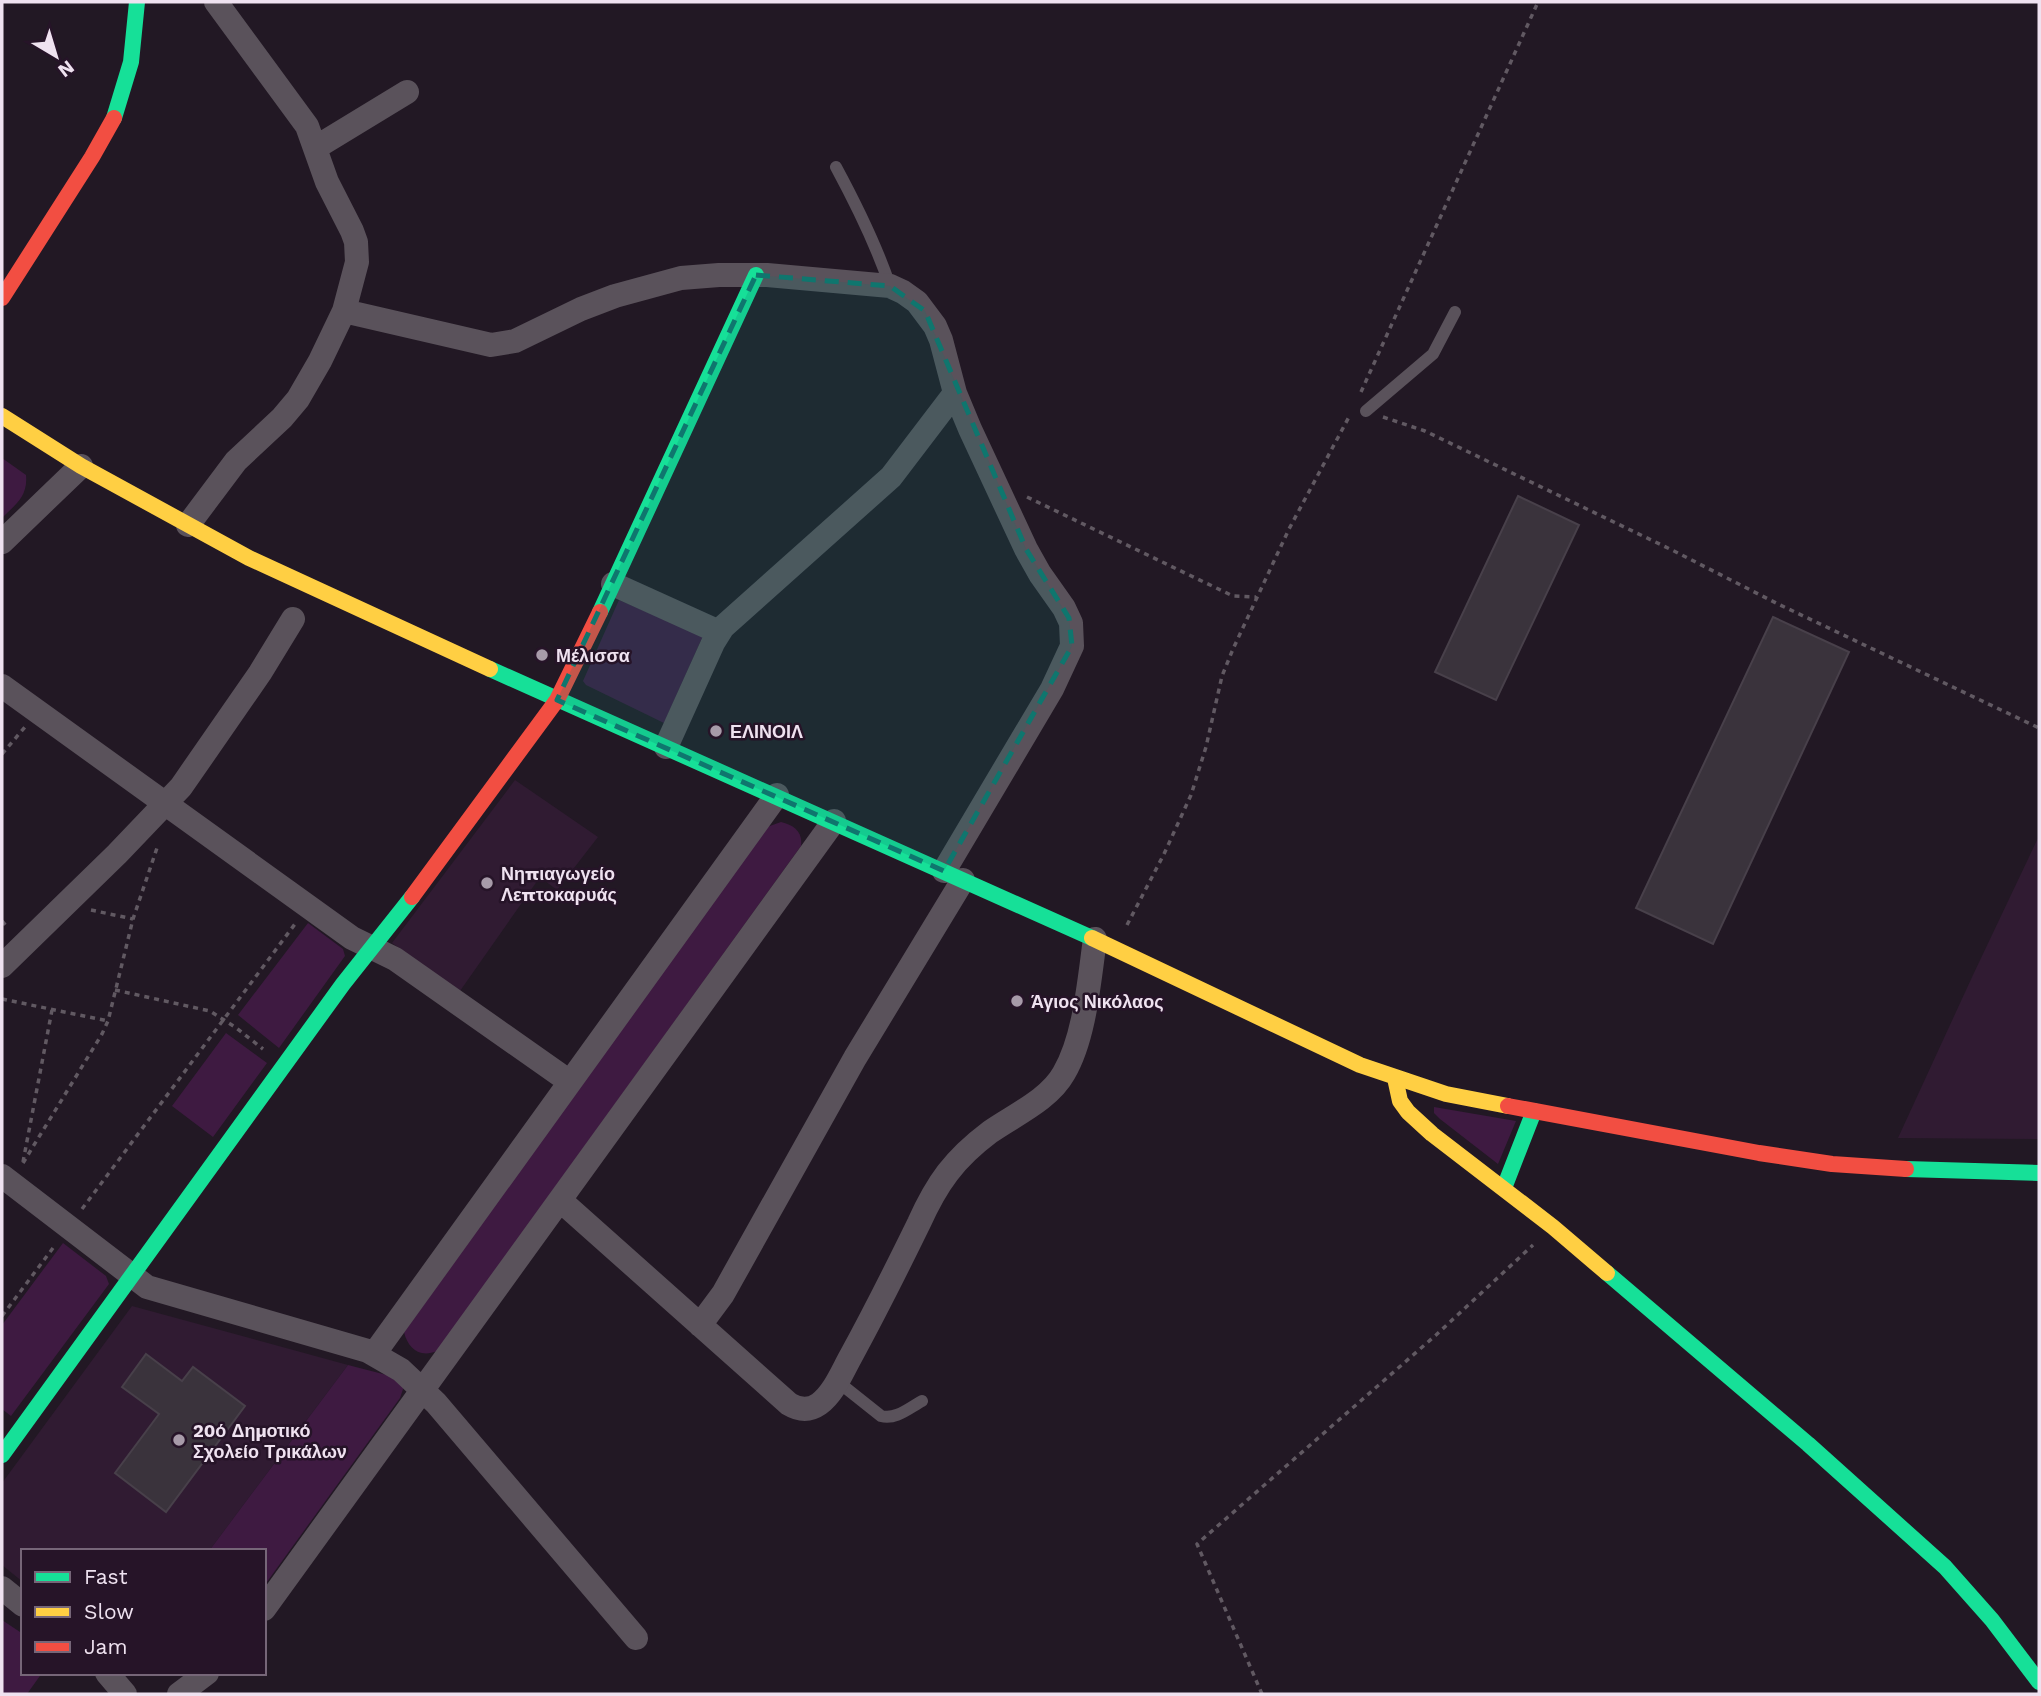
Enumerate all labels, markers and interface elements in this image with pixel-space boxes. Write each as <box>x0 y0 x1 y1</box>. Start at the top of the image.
north arrow <box>21 21 91 91</box>
text: N <box>54 56 79 82</box>
place label: Μέλισσα <box>556 645 630 666</box>
marker: Μέλισσα <box>534 647 550 663</box>
place label: ΕΛΙΝΟΙΛ <box>730 721 803 742</box>
marker: ΕΛΙΝΟΙΛ <box>708 723 724 739</box>
place label: Νηπιαγωγείο Λεπτοκαρυάς <box>501 863 617 905</box>
marker: Νηπιαγωγείο Λεπτοκαρυάς <box>479 875 495 891</box>
place label: Άγιος Νικόλαος <box>1031 991 1164 1012</box>
marker: Άγιος Νικόλαος <box>1009 993 1025 1009</box>
place label: 20ό Δημοτικό Σχολείο Τρικάλων <box>193 1420 347 1462</box>
marker: 20ό Δημοτικό Σχολείο Τρικάλων <box>171 1432 187 1448</box>
legend <box>21 1549 266 1675</box>
text: Fast <box>84 1564 128 1589</box>
text: Slow <box>84 1599 134 1624</box>
text: Jam <box>84 1634 127 1659</box>

